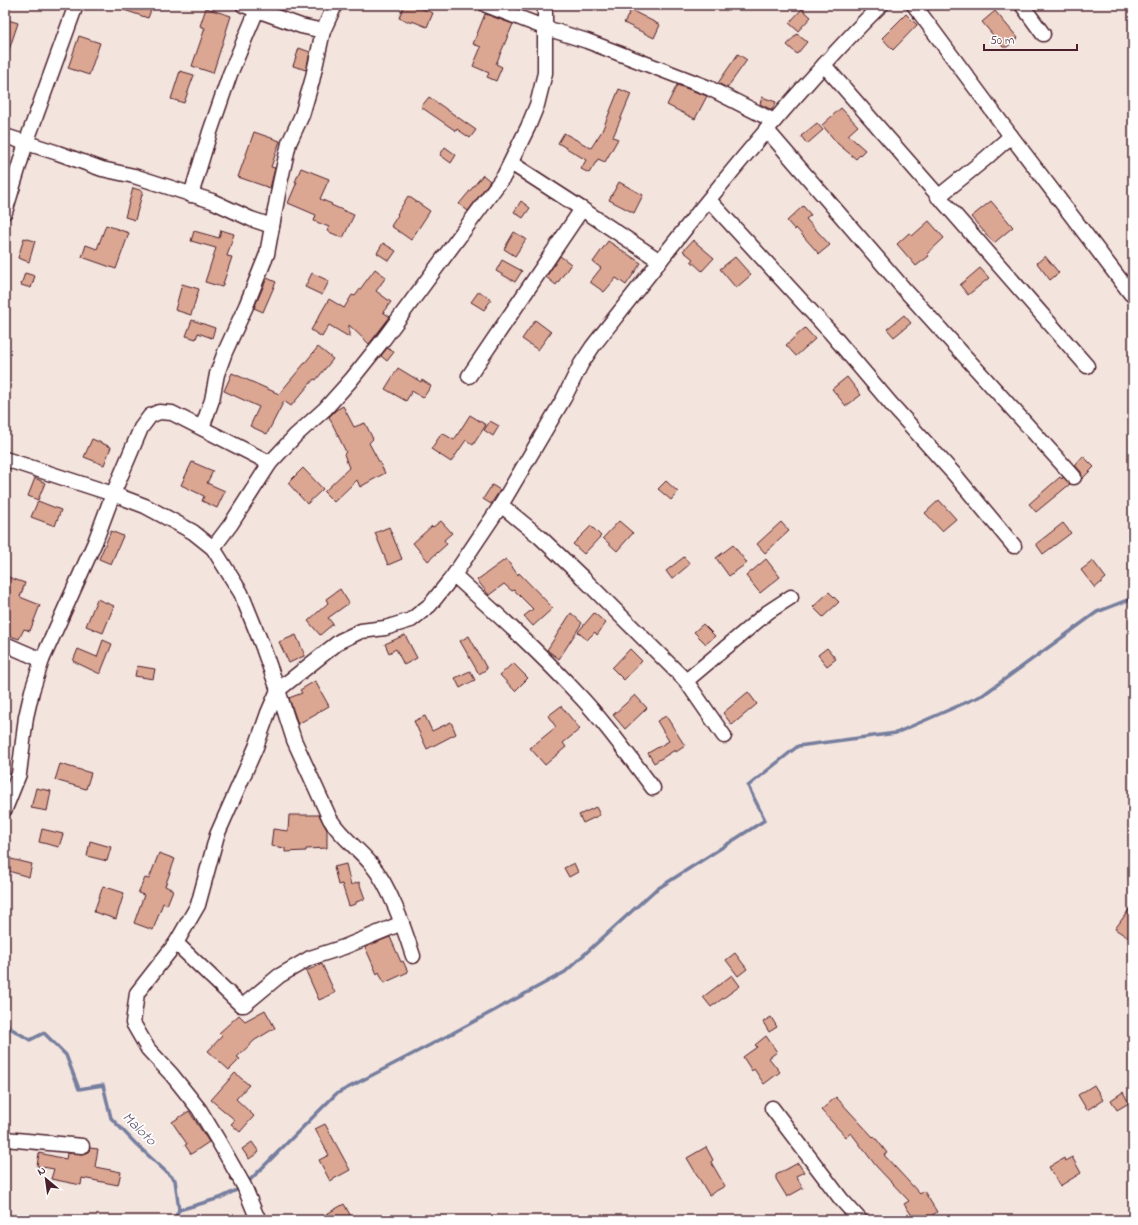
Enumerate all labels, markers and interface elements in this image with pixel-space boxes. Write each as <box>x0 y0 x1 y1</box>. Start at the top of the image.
scale bar <box>984 26 1077 52</box>
text: 50 m <box>990 32 1014 50</box>
water label: Maloto <box>117 1107 162 1152</box>
north arrow <box>26 1159 66 1199</box>
text: N <box>35 1162 49 1180</box>

